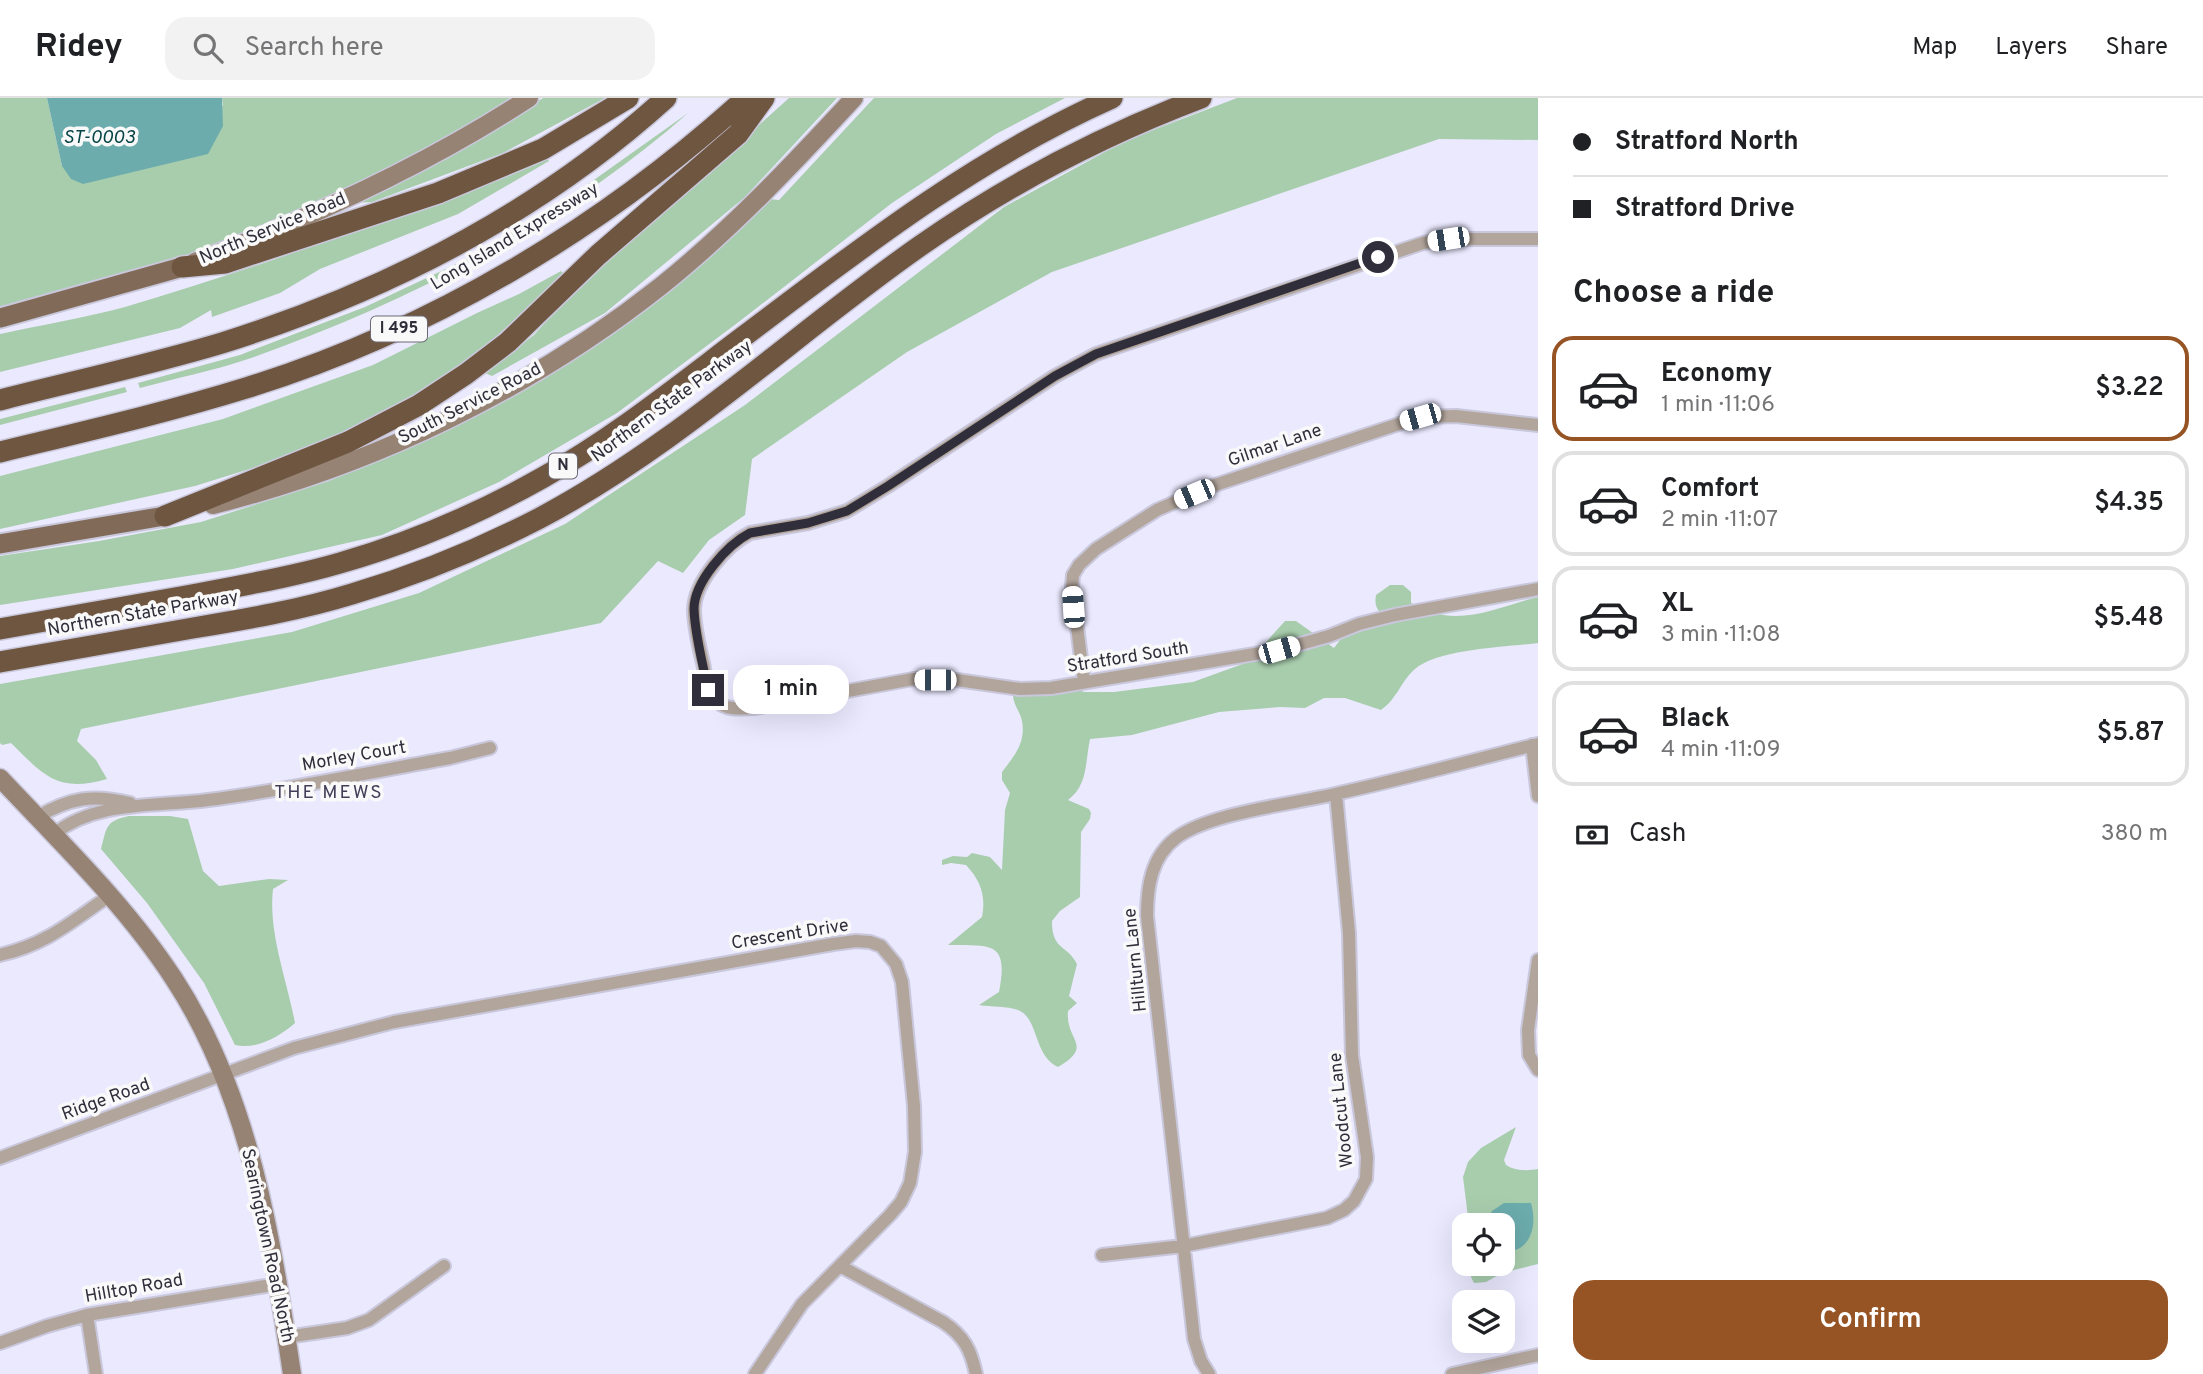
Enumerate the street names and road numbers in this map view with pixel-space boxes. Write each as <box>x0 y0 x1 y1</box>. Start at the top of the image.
street label: Long Island Expressway <box>427 178 603 296</box>
street label: North Service Road <box>196 188 350 270</box>
road number: I 495 <box>371 316 427 342</box>
street label: Northern State Parkway <box>587 336 757 468</box>
street label: South Service Road <box>395 358 545 450</box>
street label: Gilmar Lane <box>1225 419 1325 473</box>
road number: N <box>549 454 577 478</box>
street label: Northern State Parkway <box>46 586 240 642</box>
street label: Stratford South <box>1066 637 1190 679</box>
street label: Morley Court <box>300 737 408 777</box>
street label: Hillturn Lane <box>1119 907 1153 1013</box>
street label: Crescent Drive <box>730 914 850 956</box>
street label: Woodcut Lane <box>1325 1051 1359 1169</box>
street label: Ridge Road <box>59 1073 153 1127</box>
street label: Searingtown Road North <box>235 1147 299 1345</box>
street label: Hilltop Road <box>83 1269 185 1309</box>

